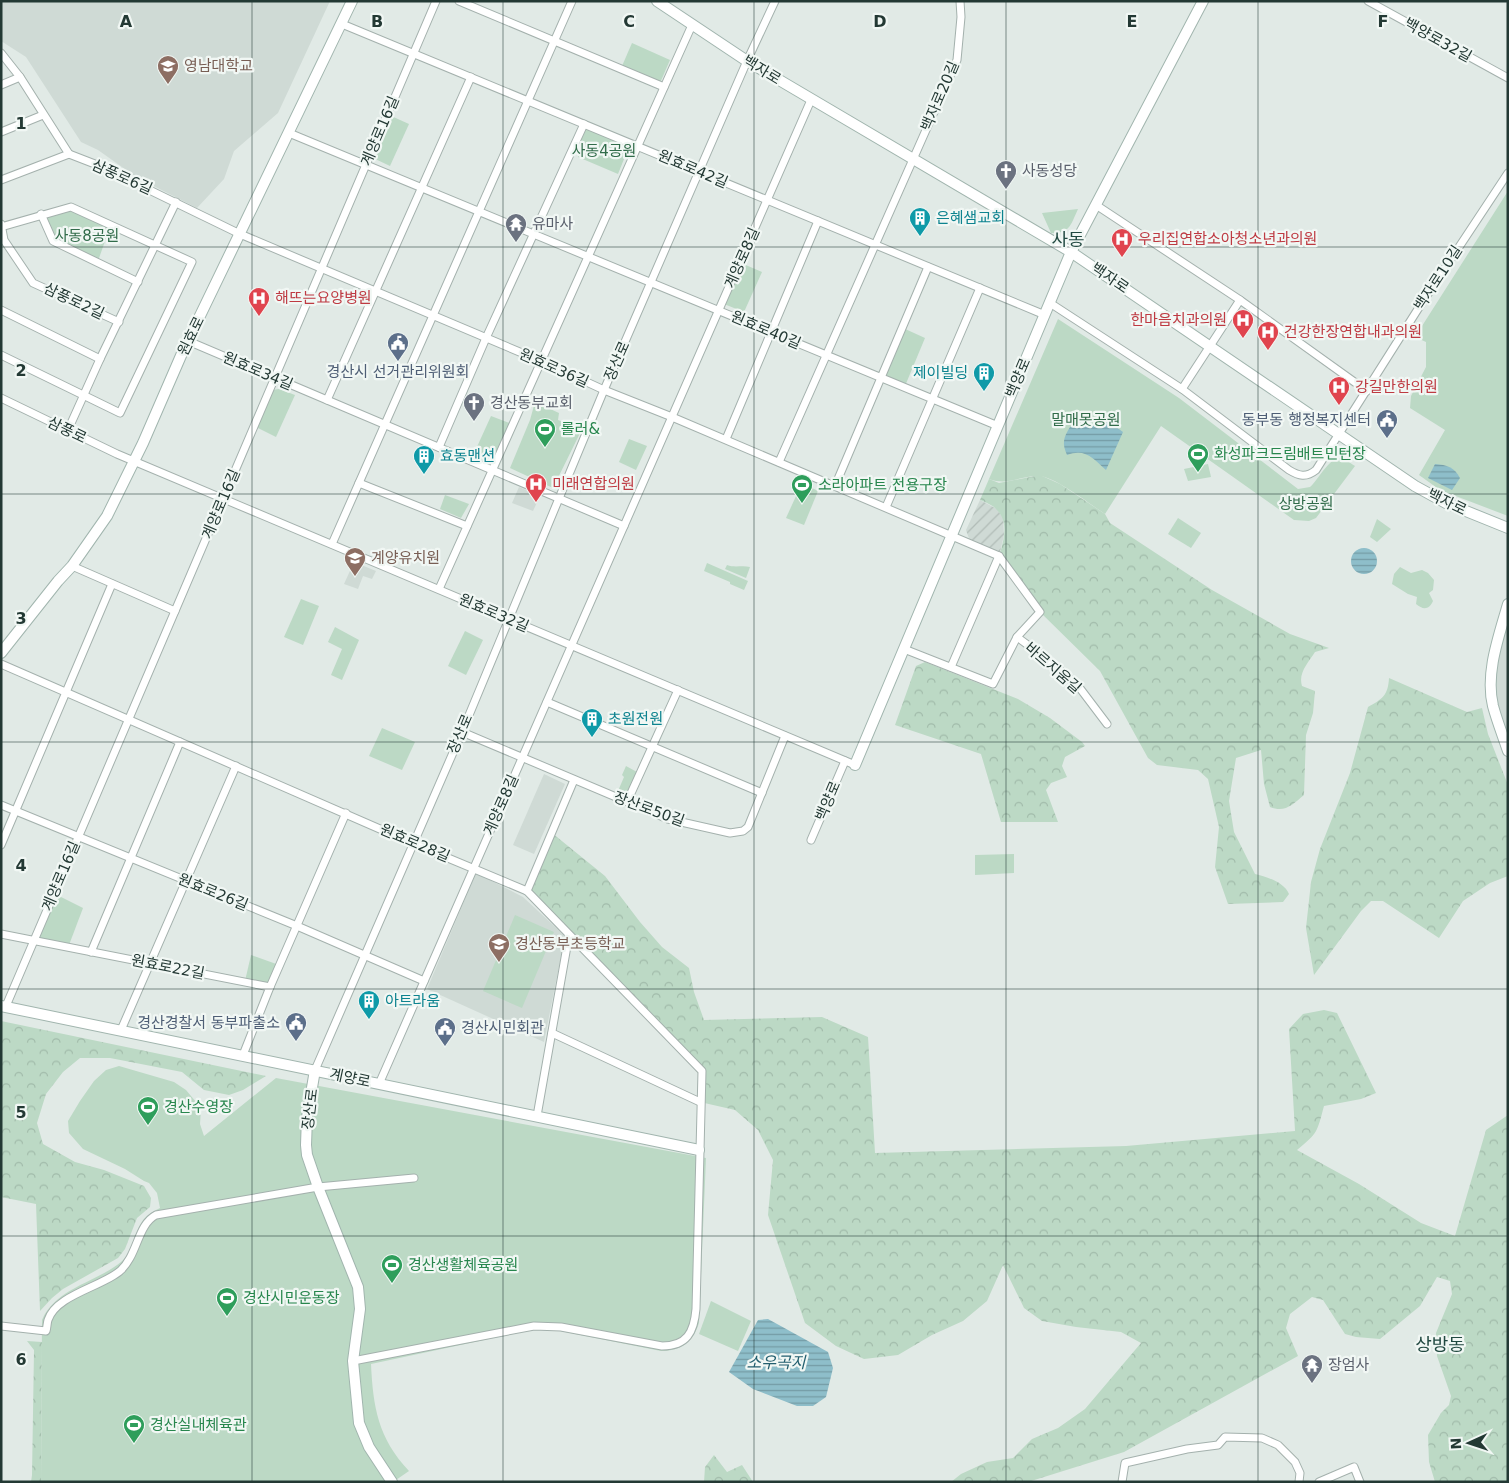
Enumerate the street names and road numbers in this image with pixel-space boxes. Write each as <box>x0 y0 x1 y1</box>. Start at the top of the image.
street label: 백양로32길 <box>1401 14 1475 66</box>
street label: 백자로 <box>740 52 784 88</box>
street label: 백자로20길 <box>917 58 963 134</box>
street label: 계양로16길 <box>357 93 403 169</box>
street label: 원효로42길 <box>655 146 731 192</box>
street label: 삼풍로6길 <box>89 156 155 198</box>
street label: 계양로8길 <box>721 225 763 291</box>
street label: 백자로10길 <box>1410 242 1466 314</box>
street label: 백자로 <box>1088 259 1132 297</box>
street label: 삼풍로2길 <box>41 279 107 323</box>
street label: 원효로40길 <box>728 307 804 353</box>
street label: 원효로 <box>174 313 208 359</box>
street label: 장산로 <box>600 338 634 384</box>
street label: 원효로36길 <box>516 345 592 391</box>
street label: 원효로34길 <box>220 348 296 394</box>
street label: 백양로 <box>1002 355 1034 401</box>
street label: 삼풍로 <box>44 413 90 447</box>
street label: 계양로16길 <box>198 466 244 542</box>
street label: 백자로 <box>1424 485 1470 519</box>
street label: 원효로32길 <box>456 590 532 636</box>
street label: 바르지움길 <box>1021 639 1085 697</box>
street label: 장산로 <box>444 711 476 757</box>
street label: 계양로8길 <box>480 772 522 838</box>
street label: 백양로 <box>812 778 844 824</box>
street label: 장산로50길 <box>611 788 687 830</box>
street label: 원효로28길 <box>377 820 453 866</box>
street label: 계양로16길 <box>38 838 84 914</box>
street label: 원효로26길 <box>175 870 251 914</box>
street label: 원효로22길 <box>130 951 206 983</box>
street label: 계양로 <box>328 1065 372 1091</box>
street label: 장산로 <box>299 1087 321 1131</box>

